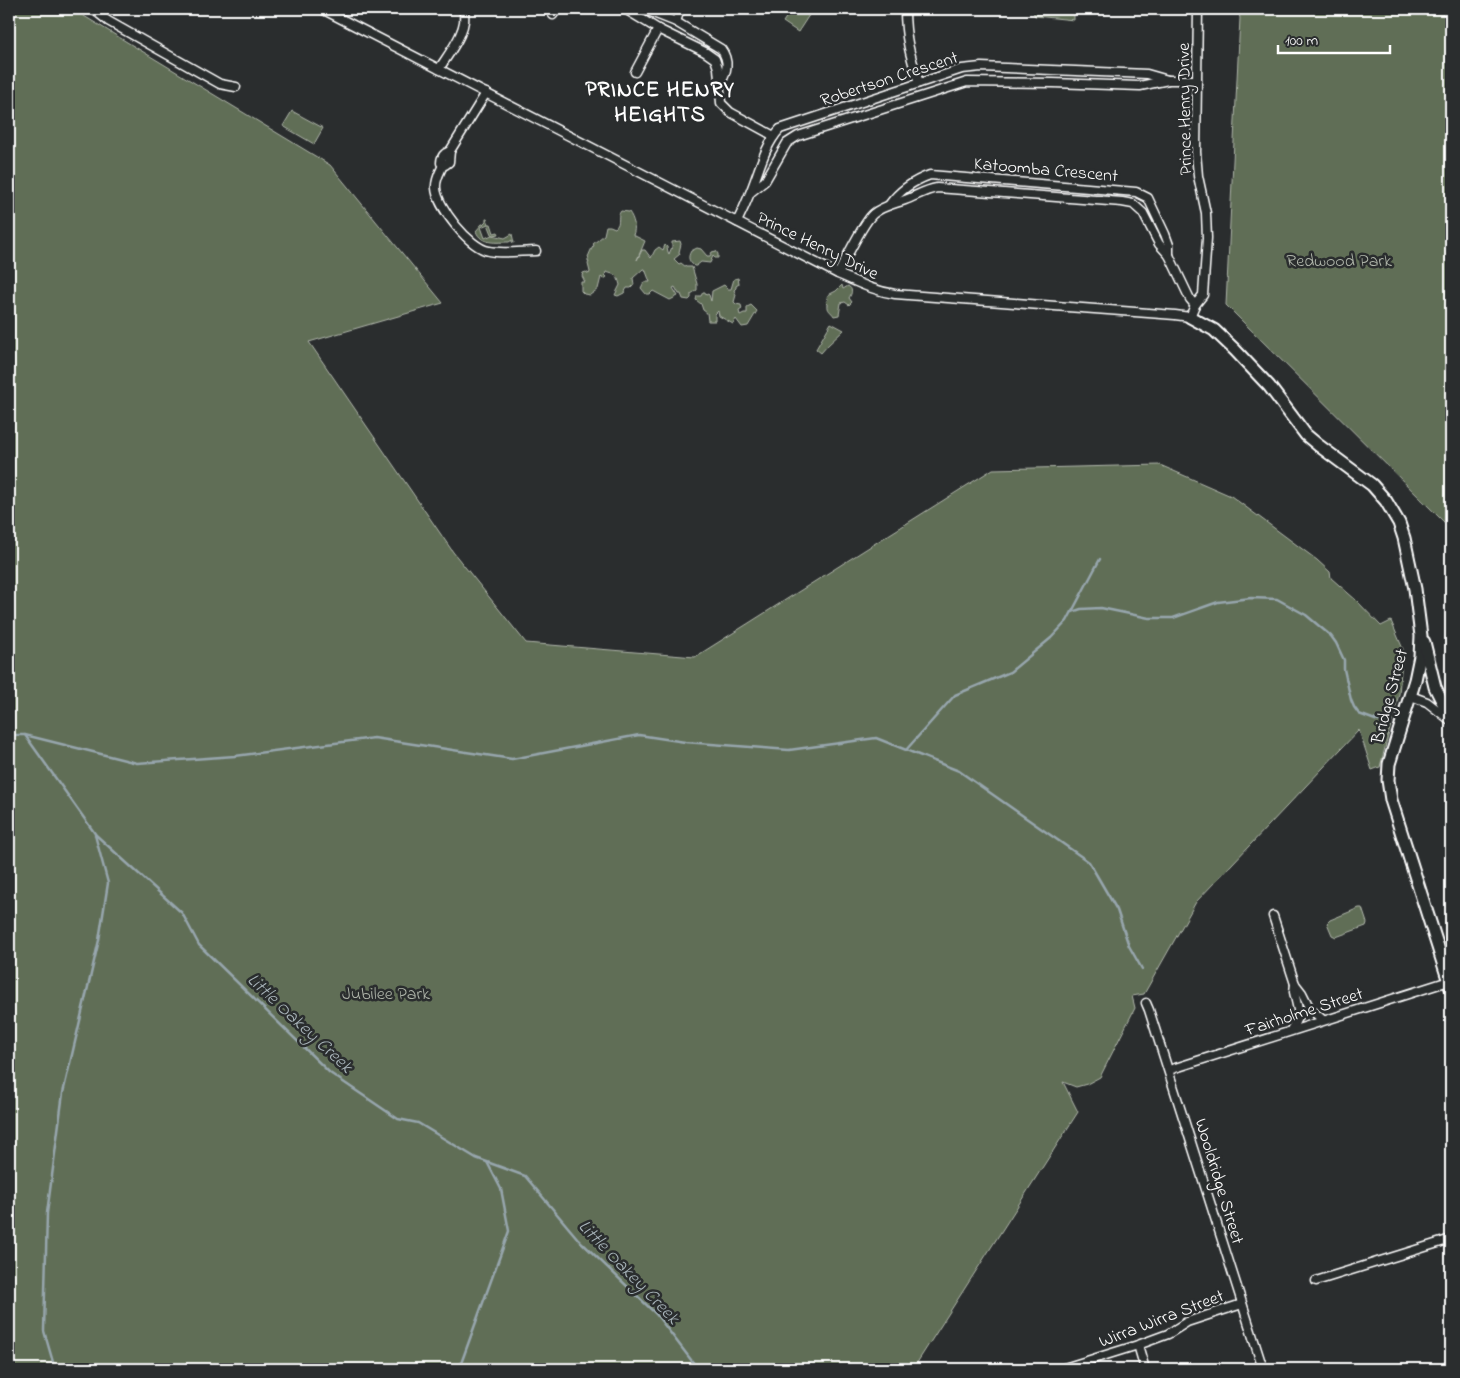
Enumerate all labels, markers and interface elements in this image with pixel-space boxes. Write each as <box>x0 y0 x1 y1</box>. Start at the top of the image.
scale bar <box>1278 22 1390 54</box>
text: 100 m <box>1285 30 1318 52</box>
street label: Prince Henry Drive <box>1172 41 1200 176</box>
street label: Robertson Crescent <box>817 45 962 114</box>
district label: PRINCE HENRY HEIGHTS <box>585 75 735 132</box>
street label: Katoomba Crescent <box>973 152 1119 190</box>
street label: Prince Henry Drive <box>752 206 883 288</box>
park label: Redwood Park <box>1286 249 1392 275</box>
street label: Bridge Street <box>1366 646 1417 748</box>
water label: Little Oakey Creek <box>240 967 359 1081</box>
park label: Jubilee Park <box>342 982 430 1008</box>
street label: Fairholme Street <box>1241 982 1367 1045</box>
street label: Wooldridge Street <box>1186 1116 1250 1248</box>
water label: Little Oakey Creek <box>571 1214 686 1332</box>
street label: Wirra Wirra Street <box>1095 1284 1228 1356</box>

